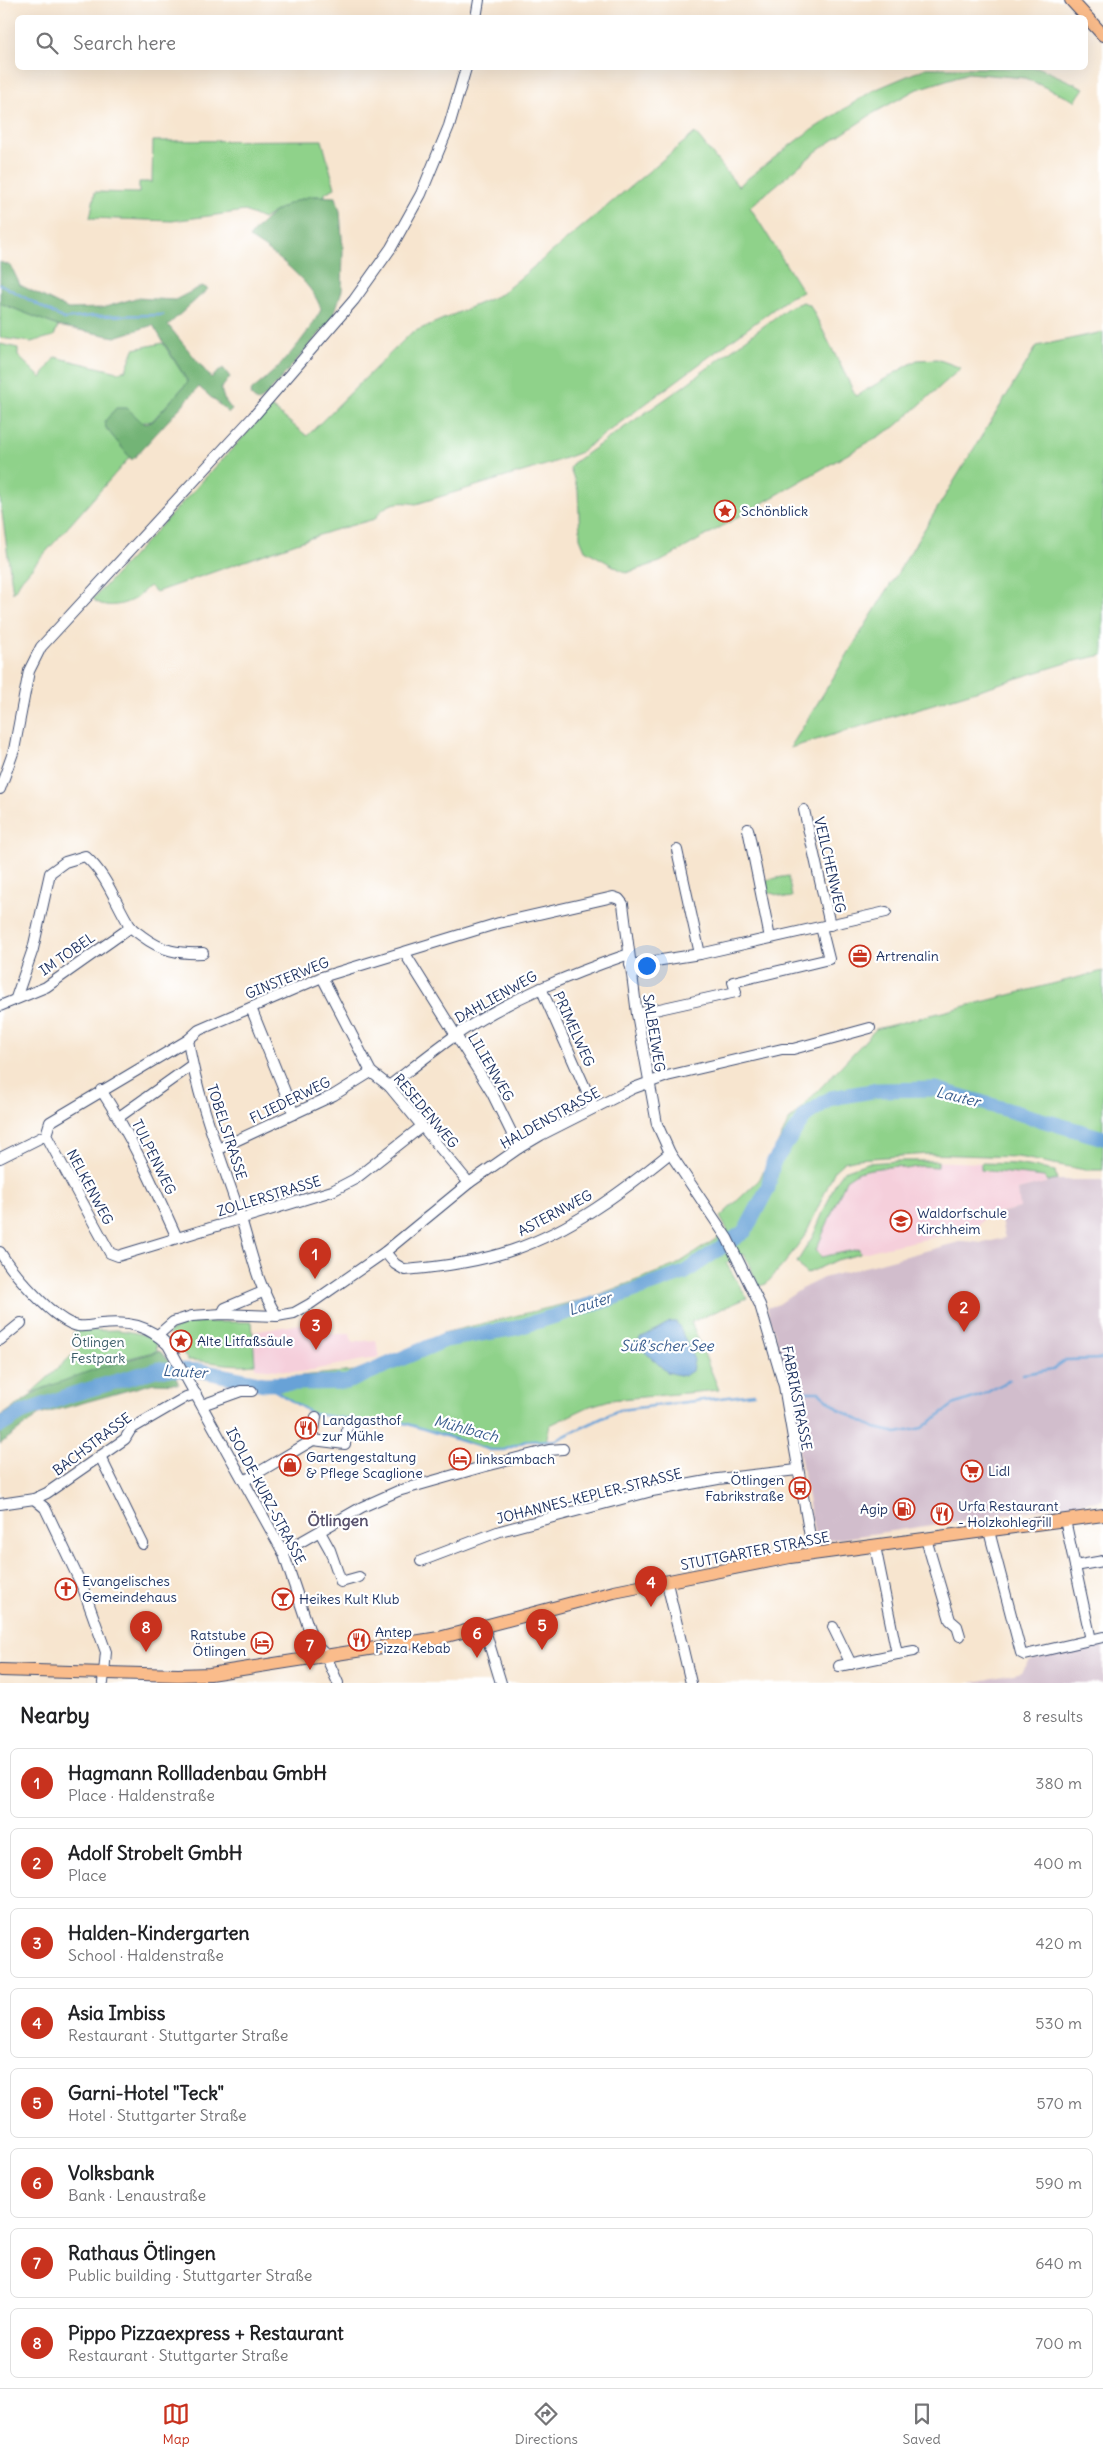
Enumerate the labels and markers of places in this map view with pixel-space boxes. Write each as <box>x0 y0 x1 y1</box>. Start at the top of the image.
place icon: Schönblick <box>713 499 737 523</box>
place label: Schönblick <box>741 502 808 520</box>
office icon: Artrenalin <box>848 944 872 968</box>
place label: Artrenalin <box>876 947 939 965</box>
place label: Waldorfschule Kirchheim <box>917 1204 1007 1238</box>
school or university icon: Waldorfschule Kirchheim <box>889 1209 913 1233</box>
pin: 1 <box>299 1238 331 1279</box>
pin: 2 <box>948 1291 980 1332</box>
pin: 3 <box>300 1309 332 1350</box>
place icon: Alte Litfaßsäule <box>169 1329 193 1353</box>
place label: Alte Litfaßsäule <box>197 1332 293 1350</box>
place label: Landgasthof zur Mühle <box>322 1411 402 1445</box>
restaurant icon: Landgasthof zur Mühle <box>294 1416 318 1440</box>
hotel icon: linksambach <box>448 1447 472 1471</box>
place label: Gartengestaltung & Pflege Scaglione <box>306 1448 423 1482</box>
place label: linksambach <box>476 1450 555 1468</box>
shop icon: Gartengestaltung & Pflege Scaglione <box>278 1453 302 1477</box>
supermarket icon: Lidl <box>960 1459 984 1483</box>
place label: Lidl <box>988 1462 1010 1480</box>
place label: Ötlingen Fabrikstraße <box>705 1471 784 1505</box>
bus stop icon: Ötlingen Fabrikstraße <box>788 1476 812 1500</box>
fuel station icon: Agip <box>892 1497 916 1521</box>
place label: Urfa Restaurant - Holzkohlegrill <box>958 1497 1059 1531</box>
place label: Agip <box>860 1500 888 1518</box>
restaurant icon: Urfa Restaurant - Holzkohlegrill <box>930 1502 954 1526</box>
pin: 4 <box>635 1566 667 1607</box>
place label: Evangelisches Gemeindehaus <box>82 1572 177 1606</box>
church icon: Evangelisches Gemeindehaus <box>54 1577 78 1601</box>
bar icon: Heikes Kult Klub <box>271 1587 295 1611</box>
place label: Heikes Kult Klub <box>299 1590 400 1608</box>
pin: 5 <box>526 1609 558 1650</box>
pin: 8 <box>130 1611 162 1652</box>
pin: 6 <box>461 1617 493 1658</box>
place label: Antep Pizza Kebab <box>375 1623 451 1657</box>
place label: Ratstube Ötlingen <box>190 1626 246 1660</box>
restaurant icon: Antep Pizza Kebab <box>347 1628 371 1652</box>
pin: 7 <box>294 1629 326 1670</box>
hotel icon: Ratstube Ötlingen <box>250 1631 274 1655</box>

